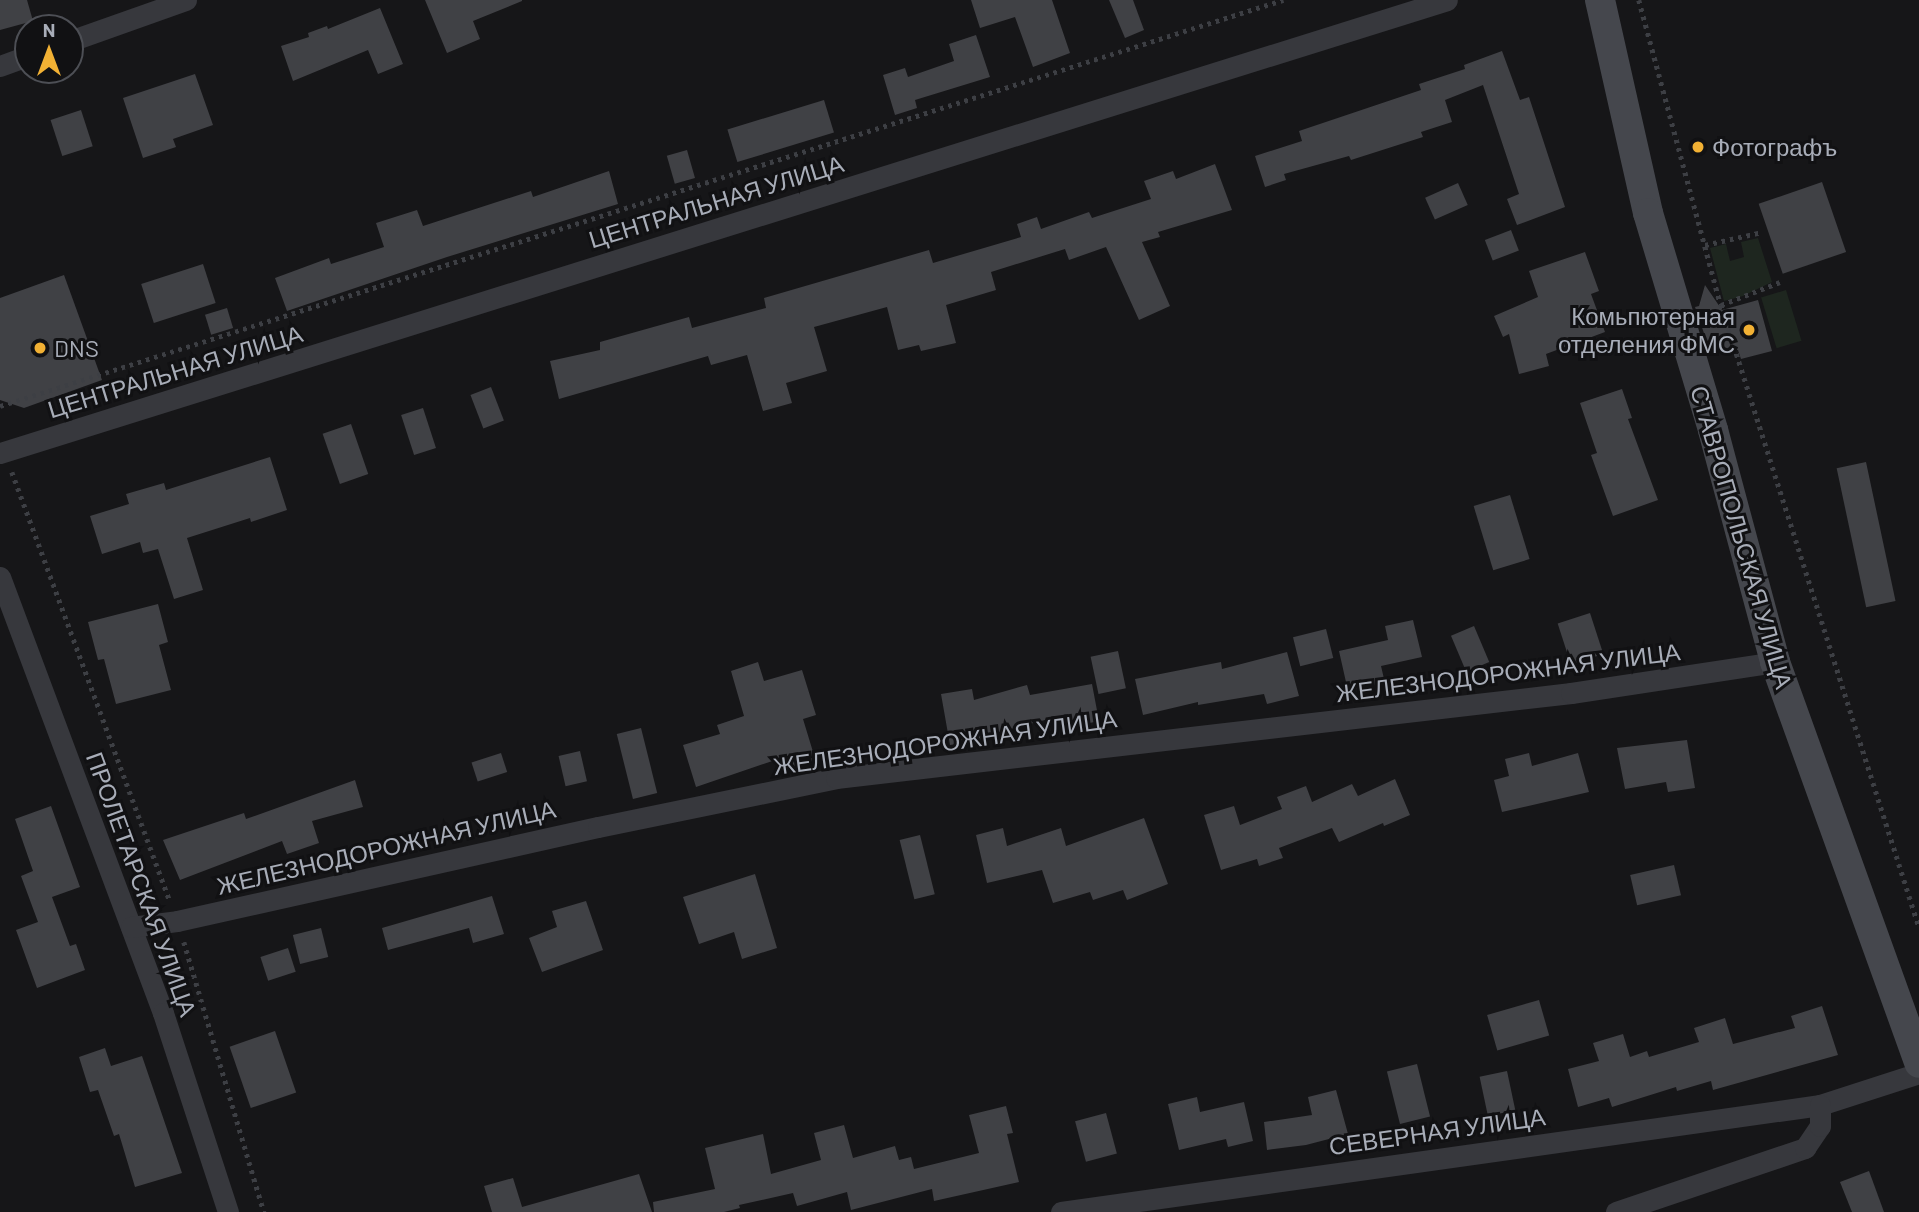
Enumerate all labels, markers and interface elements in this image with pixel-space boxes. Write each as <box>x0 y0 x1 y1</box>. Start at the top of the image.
north arrow <box>14 14 84 84</box>
text: N <box>43 18 55 41</box>
place label: Фотографъ <box>1712 133 1837 161</box>
marker: Фотографъ <box>1690 139 1706 155</box>
street label: ЦЕНТРАЛЬНАЯ УЛИЦА <box>585 149 847 253</box>
place label: Комьпютерная отделения ФМС <box>1558 302 1735 358</box>
street label: ЦЕНТРАЛЬНАЯ УЛИЦА <box>44 319 306 423</box>
marker: Комьпютерная отделения ФМС <box>1741 322 1757 338</box>
place label: DNS <box>54 334 99 362</box>
marker: DNS <box>32 340 48 356</box>
street label: СТАВРОПОЛЬСКАЯ УЛИЦА <box>1685 382 1799 692</box>
street label: ЖЕЛЕЗНОДОРОЖНАЯ УЛИЦА <box>1334 637 1682 707</box>
street label: ЖЕЛЕЗНОДОРОЖНАЯ УЛИЦА <box>771 704 1119 780</box>
street label: ПРОЛЕТАРСКАЯ УЛИЦА <box>81 748 203 1020</box>
street label: ЖЕЛЕЗНОДОРОЖНАЯ УЛИЦА <box>214 794 558 900</box>
street label: СЕВЕРНАЯ УЛИЦА <box>1327 1102 1547 1160</box>

